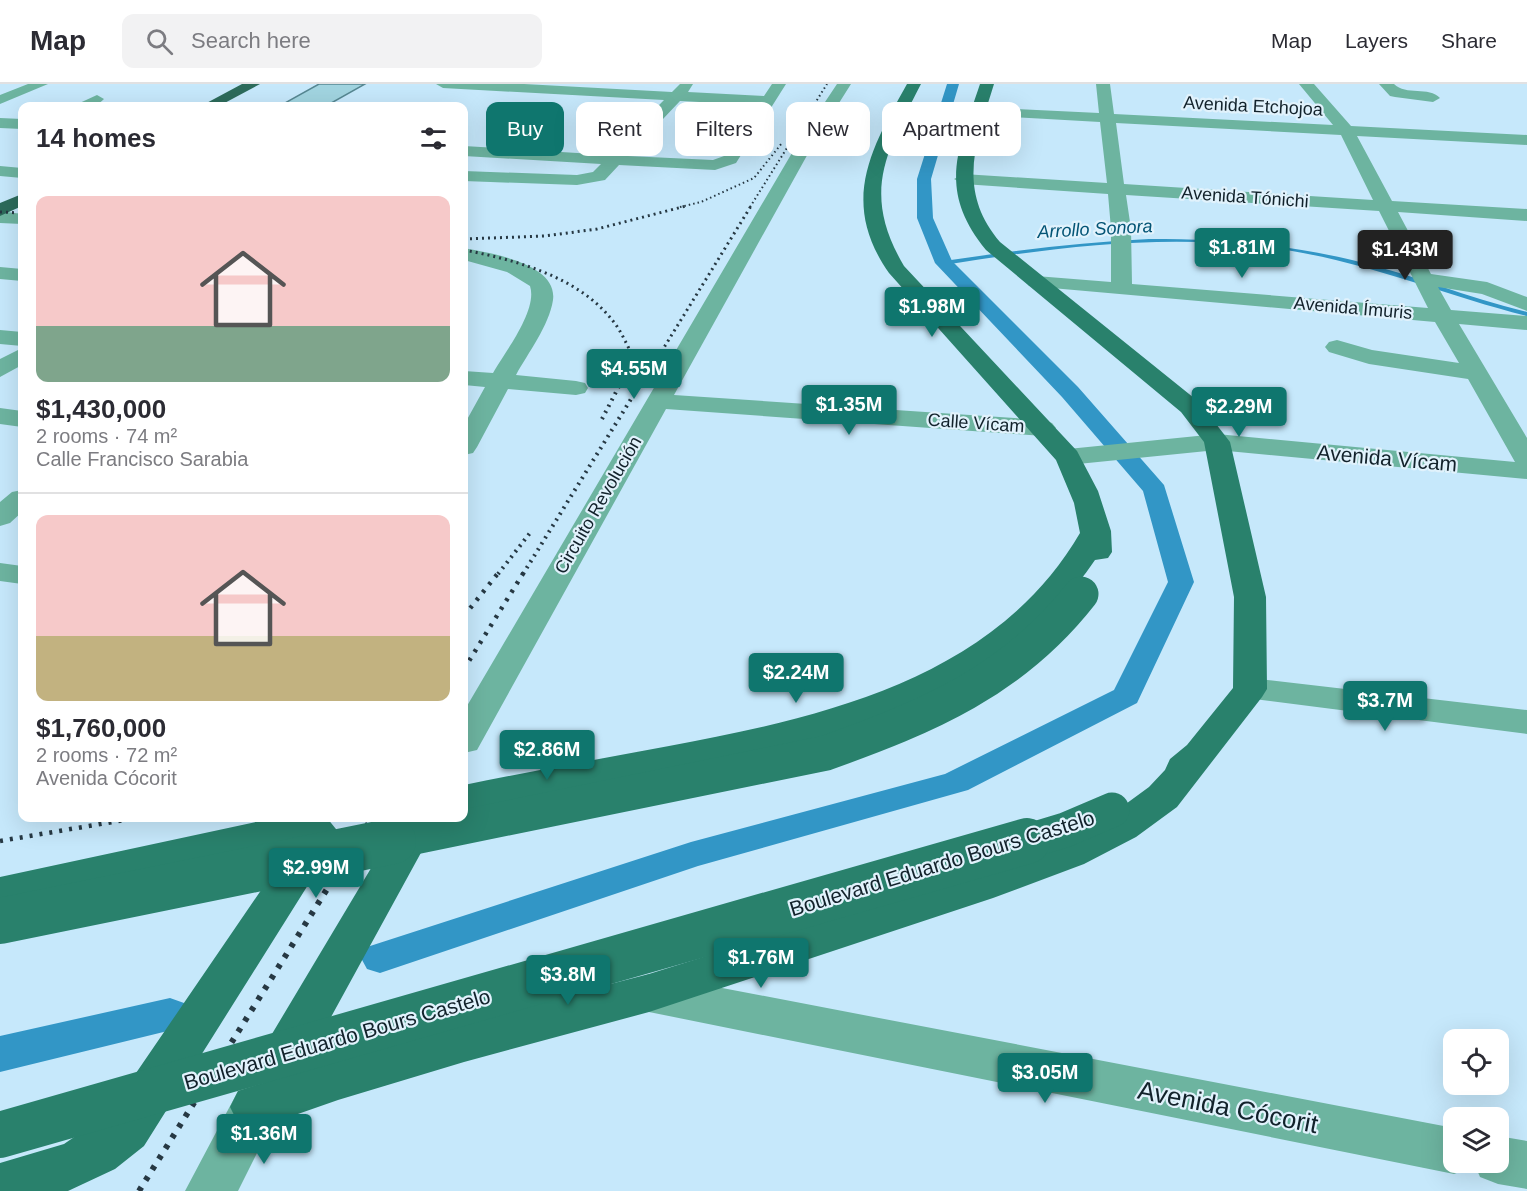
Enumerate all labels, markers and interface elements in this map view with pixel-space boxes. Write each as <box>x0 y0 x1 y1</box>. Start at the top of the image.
search box <box>122 14 542 68</box>
text: Map <box>30 25 86 56</box>
icon: search <box>143 25 176 58</box>
text: Search here <box>191 28 311 53</box>
text: Map <box>1271 29 1312 52</box>
text: Layers <box>1345 29 1408 52</box>
text: Share <box>1441 29 1497 52</box>
street label: Avenida Etchojoa <box>1183 92 1324 120</box>
chip: Buy <box>486 102 564 156</box>
chip: Rent <box>576 102 663 156</box>
chip: Filters <box>675 102 774 156</box>
chip: New <box>786 102 870 156</box>
chip: Apartment <box>882 102 1021 156</box>
icon: filters <box>417 122 450 155</box>
text: 14 homes <box>36 123 156 153</box>
street label: Avenida Tónichi <box>1181 183 1309 211</box>
water label: Arrollo Sonora <box>1036 216 1153 242</box>
pin: $1.81M <box>1193 228 1291 279</box>
pin: $1.43M <box>1356 230 1454 281</box>
icon: home <box>189 235 297 343</box>
text: $1.81M <box>1209 236 1275 258</box>
text: $1.43M <box>1372 238 1438 260</box>
pin: $1.98M <box>883 287 981 338</box>
street label: Avenida Ímuris <box>1293 293 1413 323</box>
text: $1.98M <box>899 295 965 317</box>
pin: $4.55M <box>585 349 683 400</box>
text: $4.55M <box>601 357 667 379</box>
pin: $1.35M <box>800 385 898 436</box>
pin: $2.29M <box>1190 387 1288 438</box>
text: $1.35M <box>816 393 882 415</box>
text: $1,430,000 <box>36 394 166 424</box>
text: $2.29M <box>1206 395 1272 417</box>
street label: Calle Vícam <box>927 410 1025 436</box>
text: 2 rooms · 74 m² <box>36 425 177 447</box>
street label: Circuito Revolución <box>551 433 645 577</box>
street label: Avenida Vícam <box>1316 440 1458 476</box>
text: Calle Francisco Sarabia <box>36 448 248 470</box>
icon: home <box>189 554 297 662</box>
pin: $2.24M <box>747 653 845 704</box>
text: $2.24M <box>763 661 829 683</box>
pin: $3.7M <box>1343 681 1427 732</box>
text: $3.7M <box>1357 689 1413 711</box>
text: $1,760,000 <box>36 713 166 743</box>
pin: $2.86M <box>498 730 596 781</box>
text: $2.86M <box>514 738 580 760</box>
text: 2 rooms · 72 m² <box>36 744 177 766</box>
text: Avenida Cócorit <box>36 767 177 789</box>
street label: Boulevard Eduardo Bours Castelo <box>787 806 1097 920</box>
pin: $2.99M <box>267 848 365 899</box>
text: $2.99M <box>283 856 349 878</box>
pin: $1.76M <box>712 938 810 989</box>
text: $1.76M <box>728 946 794 968</box>
pin: $3.8M <box>526 955 610 1006</box>
text: $3.8M <box>540 963 596 985</box>
street label: Boulevard Eduardo Bours Castelo <box>181 984 493 1094</box>
map controls <box>1443 1029 1509 1173</box>
button: locate <box>1443 1029 1509 1095</box>
pin: $3.05M <box>996 1053 1094 1104</box>
text: $3.05M <box>1012 1061 1078 1083</box>
street label: Avenida Cócorit <box>1135 1075 1321 1139</box>
button: layers <box>1443 1107 1509 1173</box>
pin: $1.36M <box>215 1114 313 1165</box>
text: $1.36M <box>231 1122 297 1144</box>

